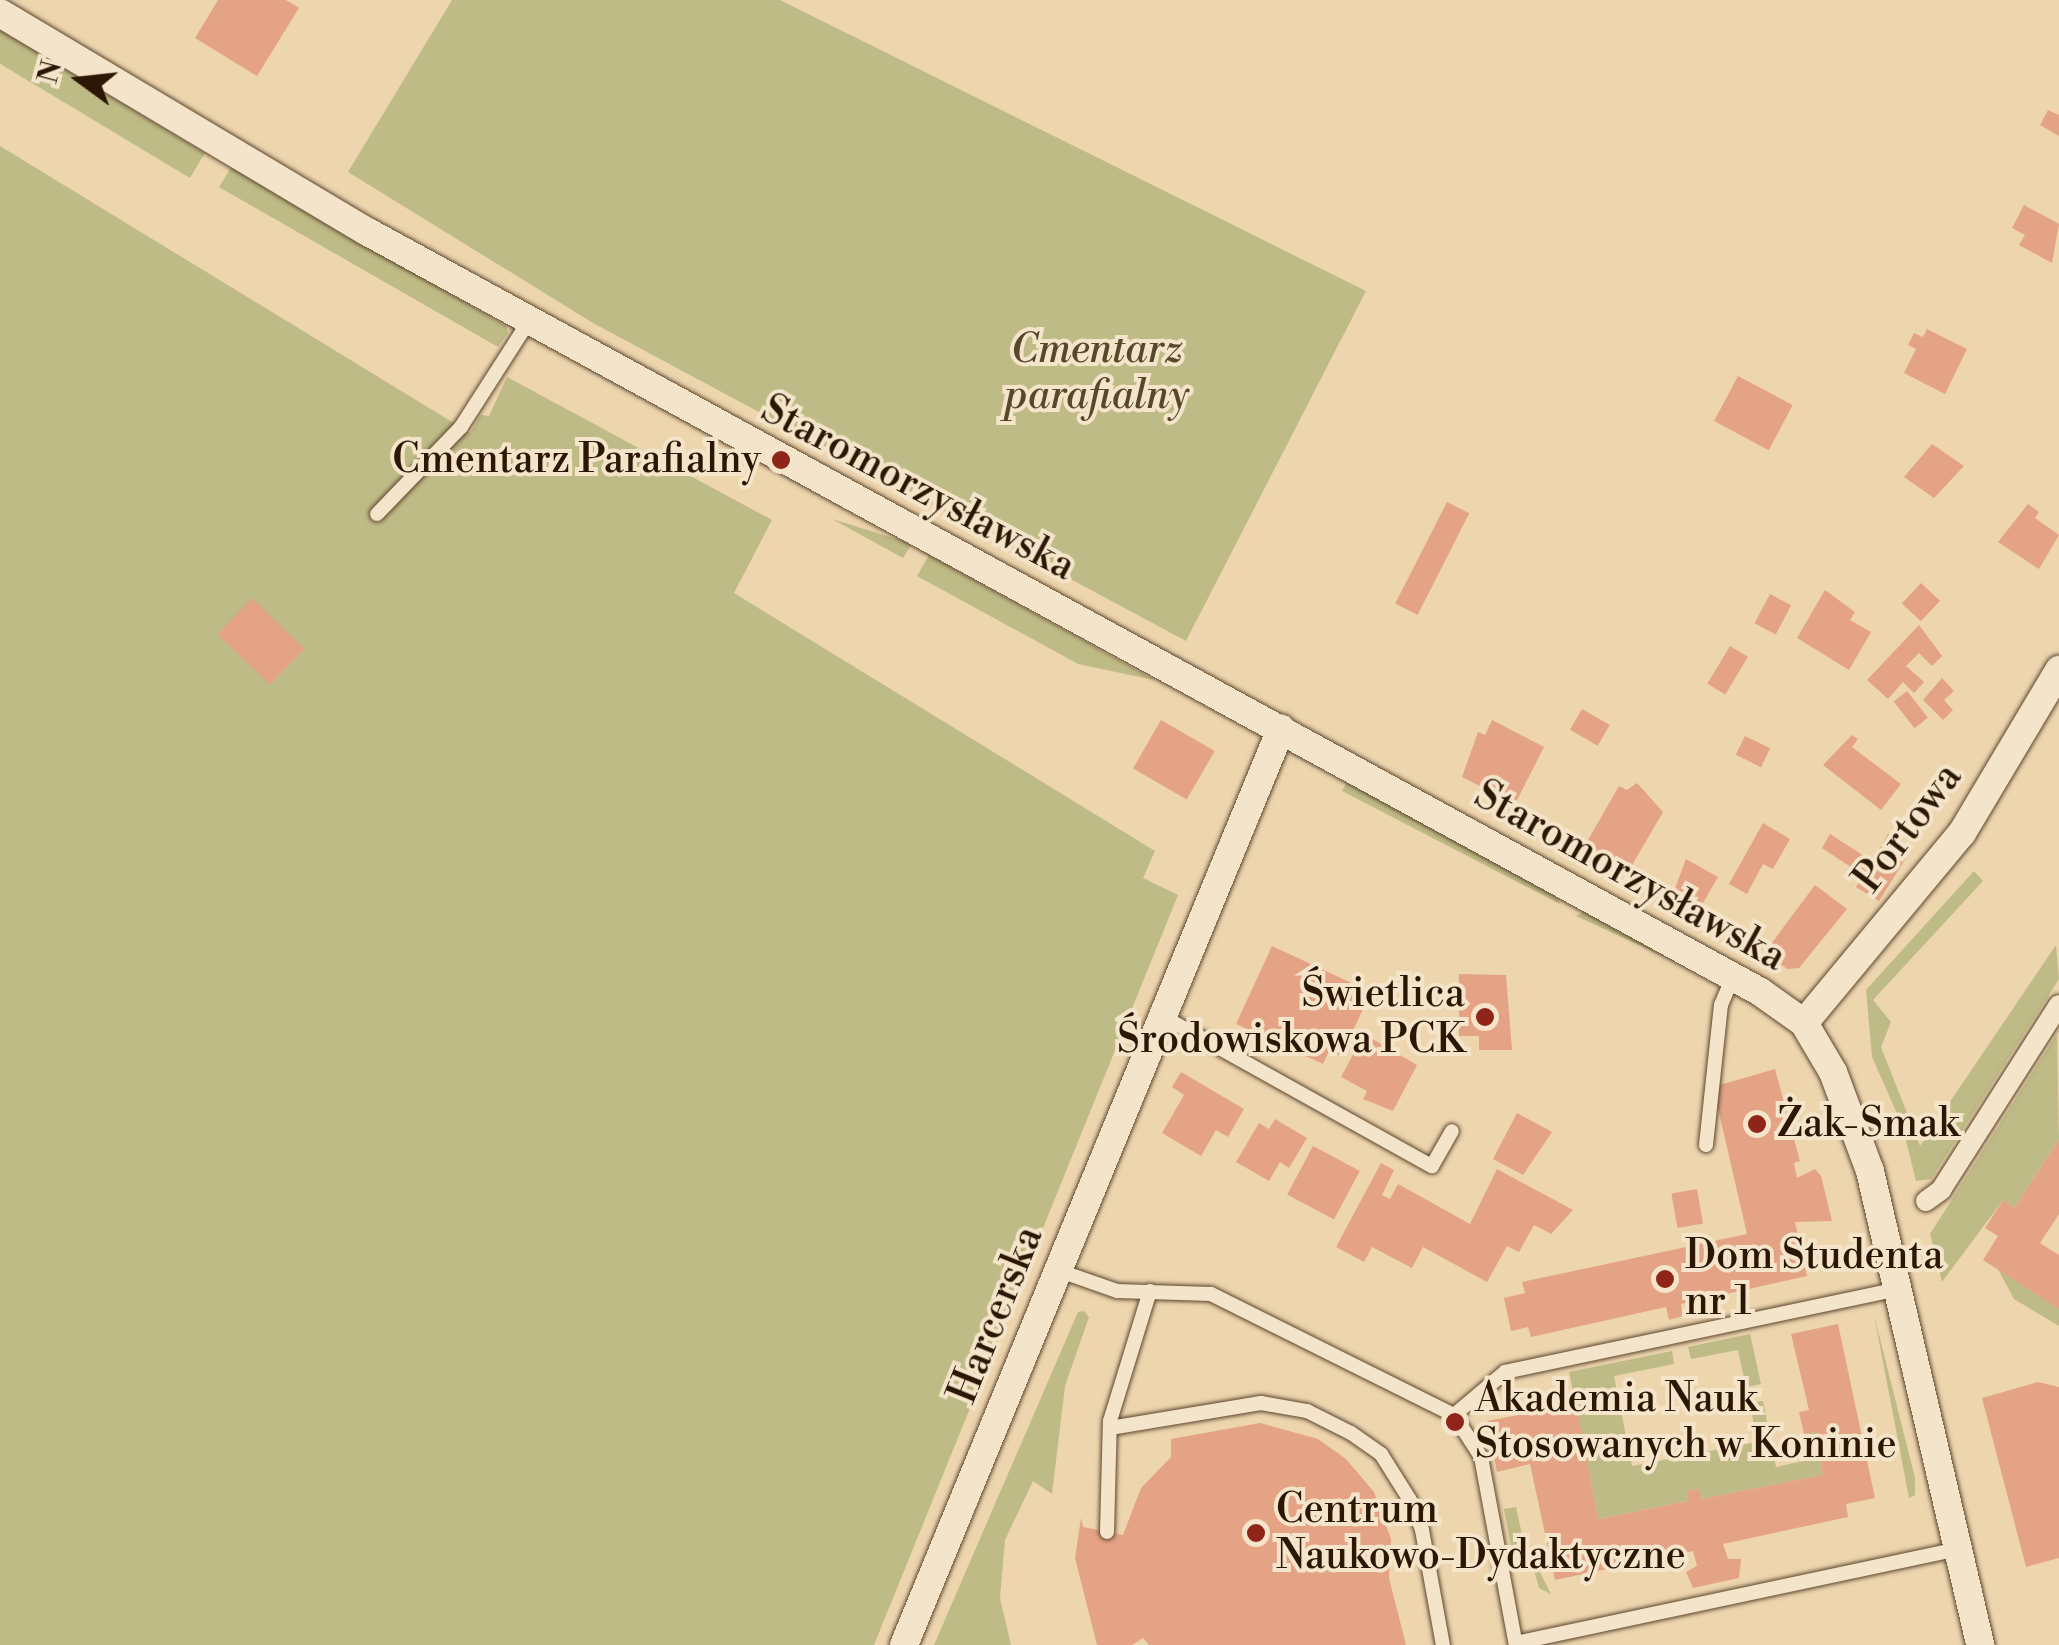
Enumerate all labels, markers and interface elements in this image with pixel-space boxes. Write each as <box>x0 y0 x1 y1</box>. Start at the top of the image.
north arrow <box>30 30 130 130</box>
text: N <box>31 57 70 87</box>
park label: Cmentarz parafialny <box>1005 326 1189 420</box>
street label: Staromorzysławska <box>753 385 1083 591</box>
place label: Cmentarz Parafialny <box>392 436 761 484</box>
marker: Cmentarz Parafialny <box>770 449 792 471</box>
street label: Portowa <box>1844 754 1972 902</box>
street label: Staromorzysławska <box>1466 771 1794 981</box>
place label: Świetlica Środowiskowa PCK <box>1117 970 1465 1064</box>
marker: Świetlica Środowiskowa PCK <box>1474 1006 1496 1028</box>
place label: Żak-Smak <box>1777 1100 1959 1148</box>
marker: Żak-Smak <box>1746 1113 1768 1135</box>
street label: Harcerska <box>939 1219 1053 1411</box>
place label: Dom Studenta nr 1 <box>1685 1232 1944 1326</box>
marker: Dom Studenta nr 1 <box>1654 1268 1676 1290</box>
place label: Akademia Nauk Stosowanych w Koninie <box>1475 1375 1897 1469</box>
marker: Akademia Nauk Stosowanych w Koninie <box>1444 1411 1466 1433</box>
place label: Centrum Naukowo-Dydaktyczne <box>1276 1486 1686 1580</box>
marker: Centrum Naukowo-Dydaktyczne <box>1245 1522 1267 1544</box>

